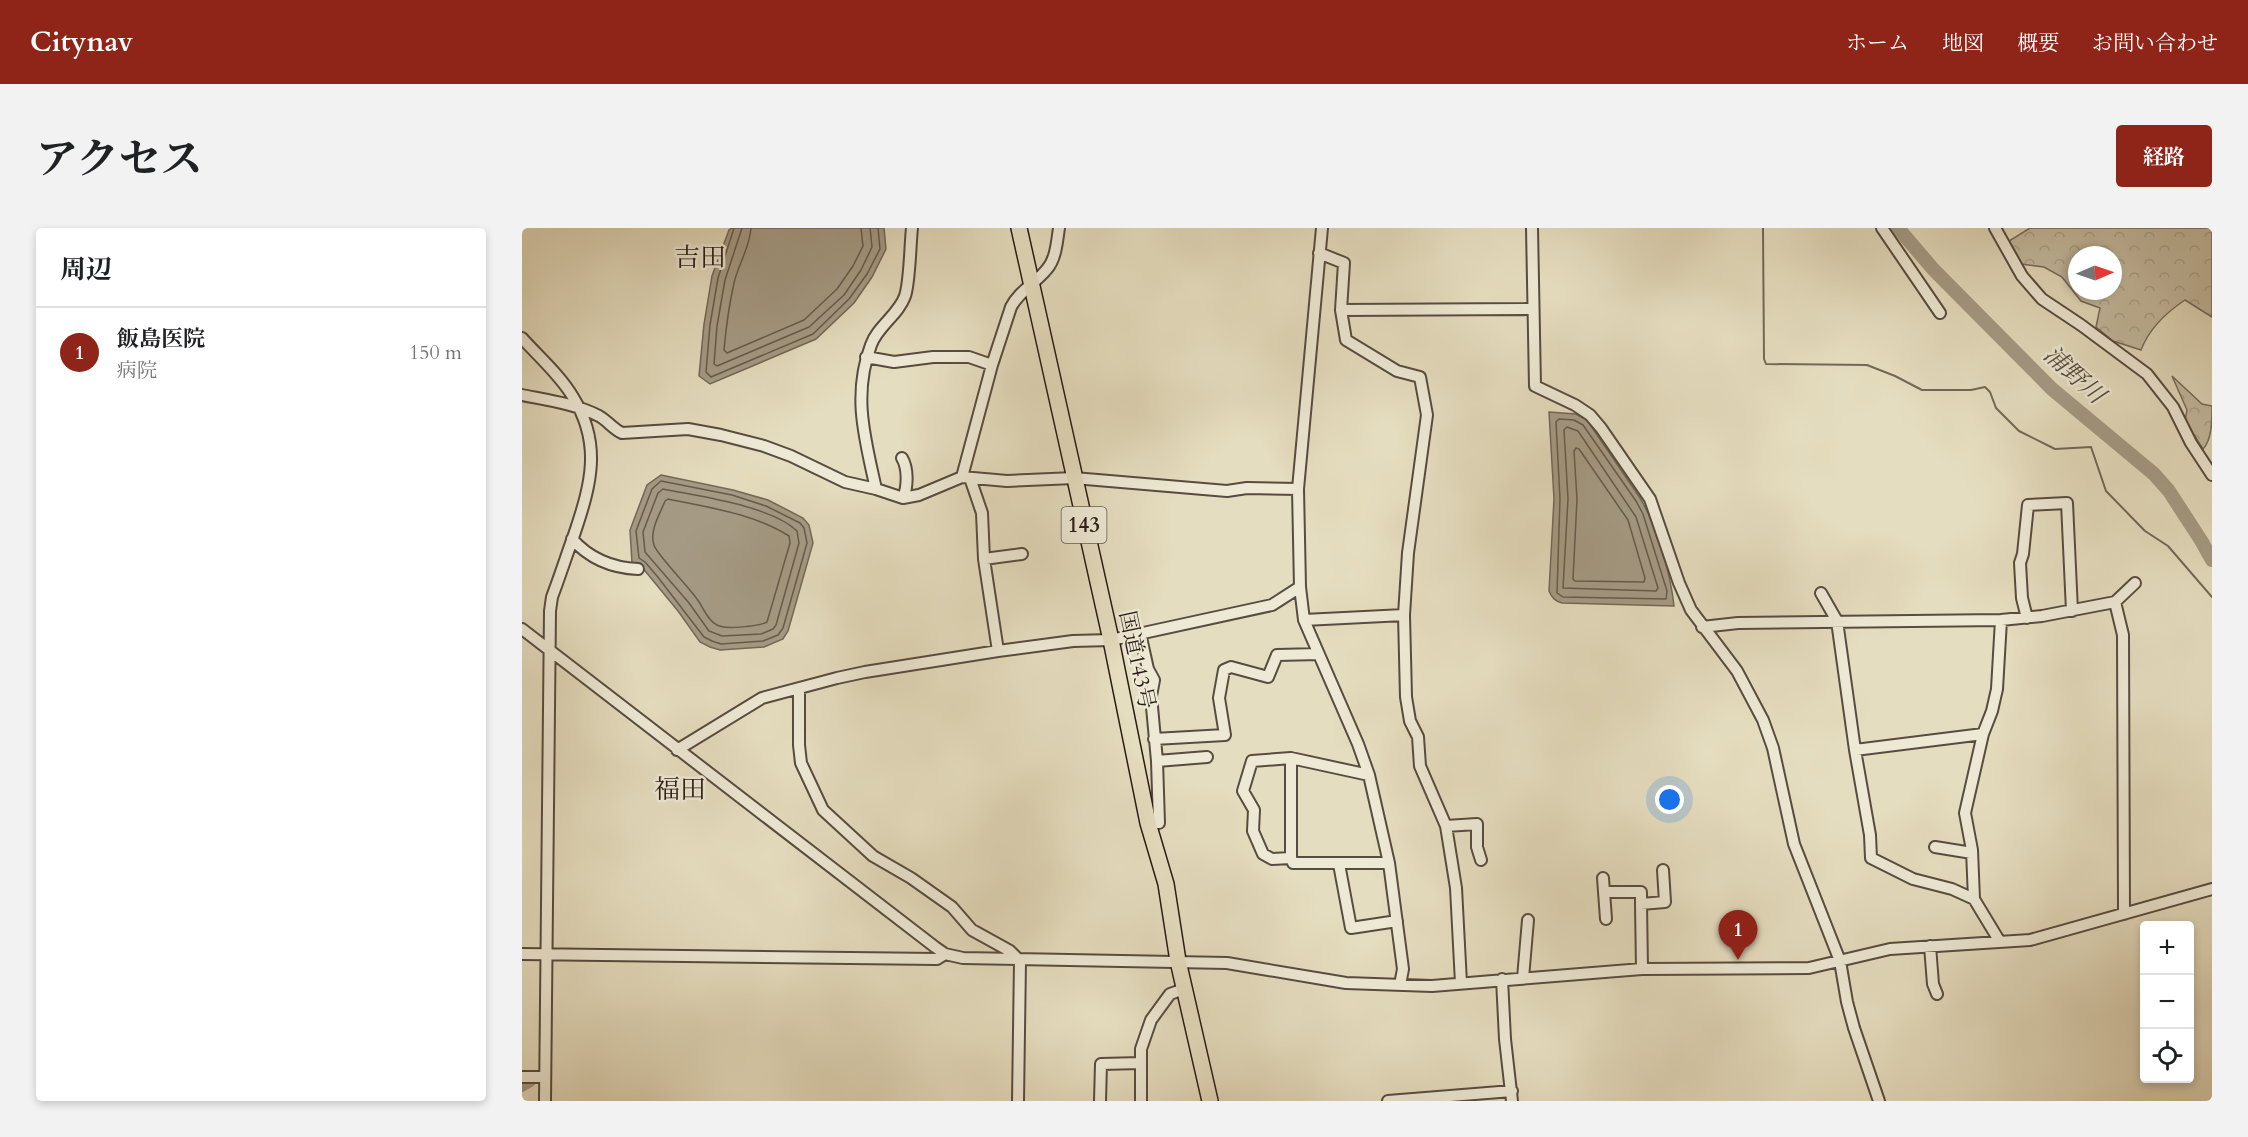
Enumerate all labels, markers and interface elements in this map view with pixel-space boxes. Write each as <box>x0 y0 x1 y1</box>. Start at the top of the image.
text: Citynav <box>30 23 133 61</box>
text: ホーム <box>1846 29 1909 58</box>
text: 地図 <box>1942 29 1984 58</box>
text: 概要 <box>2017 29 2059 58</box>
text: お問い合わせ <box>2092 29 2218 58</box>
button: 経路 <box>2116 125 2212 187</box>
text: アクセス <box>36 131 203 188</box>
district label: 吉田 <box>674 240 726 275</box>
north arrow <box>2068 246 2122 300</box>
text: 周辺 <box>60 252 112 287</box>
text: 飯島医院 <box>117 324 205 354</box>
text: 1 <box>74 339 85 366</box>
text: 150 m <box>409 339 462 366</box>
water label: 浦野川 <box>2036 339 2114 413</box>
text: 病院 <box>117 357 157 384</box>
road number: 143 <box>1062 507 1106 543</box>
street label: 国道143号 <box>1112 608 1162 712</box>
district label: 福田 <box>654 772 706 807</box>
your location <box>1655 785 1684 814</box>
pin: 1 <box>1718 910 1758 960</box>
map controls <box>2140 921 2194 1083</box>
button: + <box>2140 921 2194 975</box>
button: − <box>2140 975 2194 1029</box>
button: locate <box>2140 1029 2194 1083</box>

